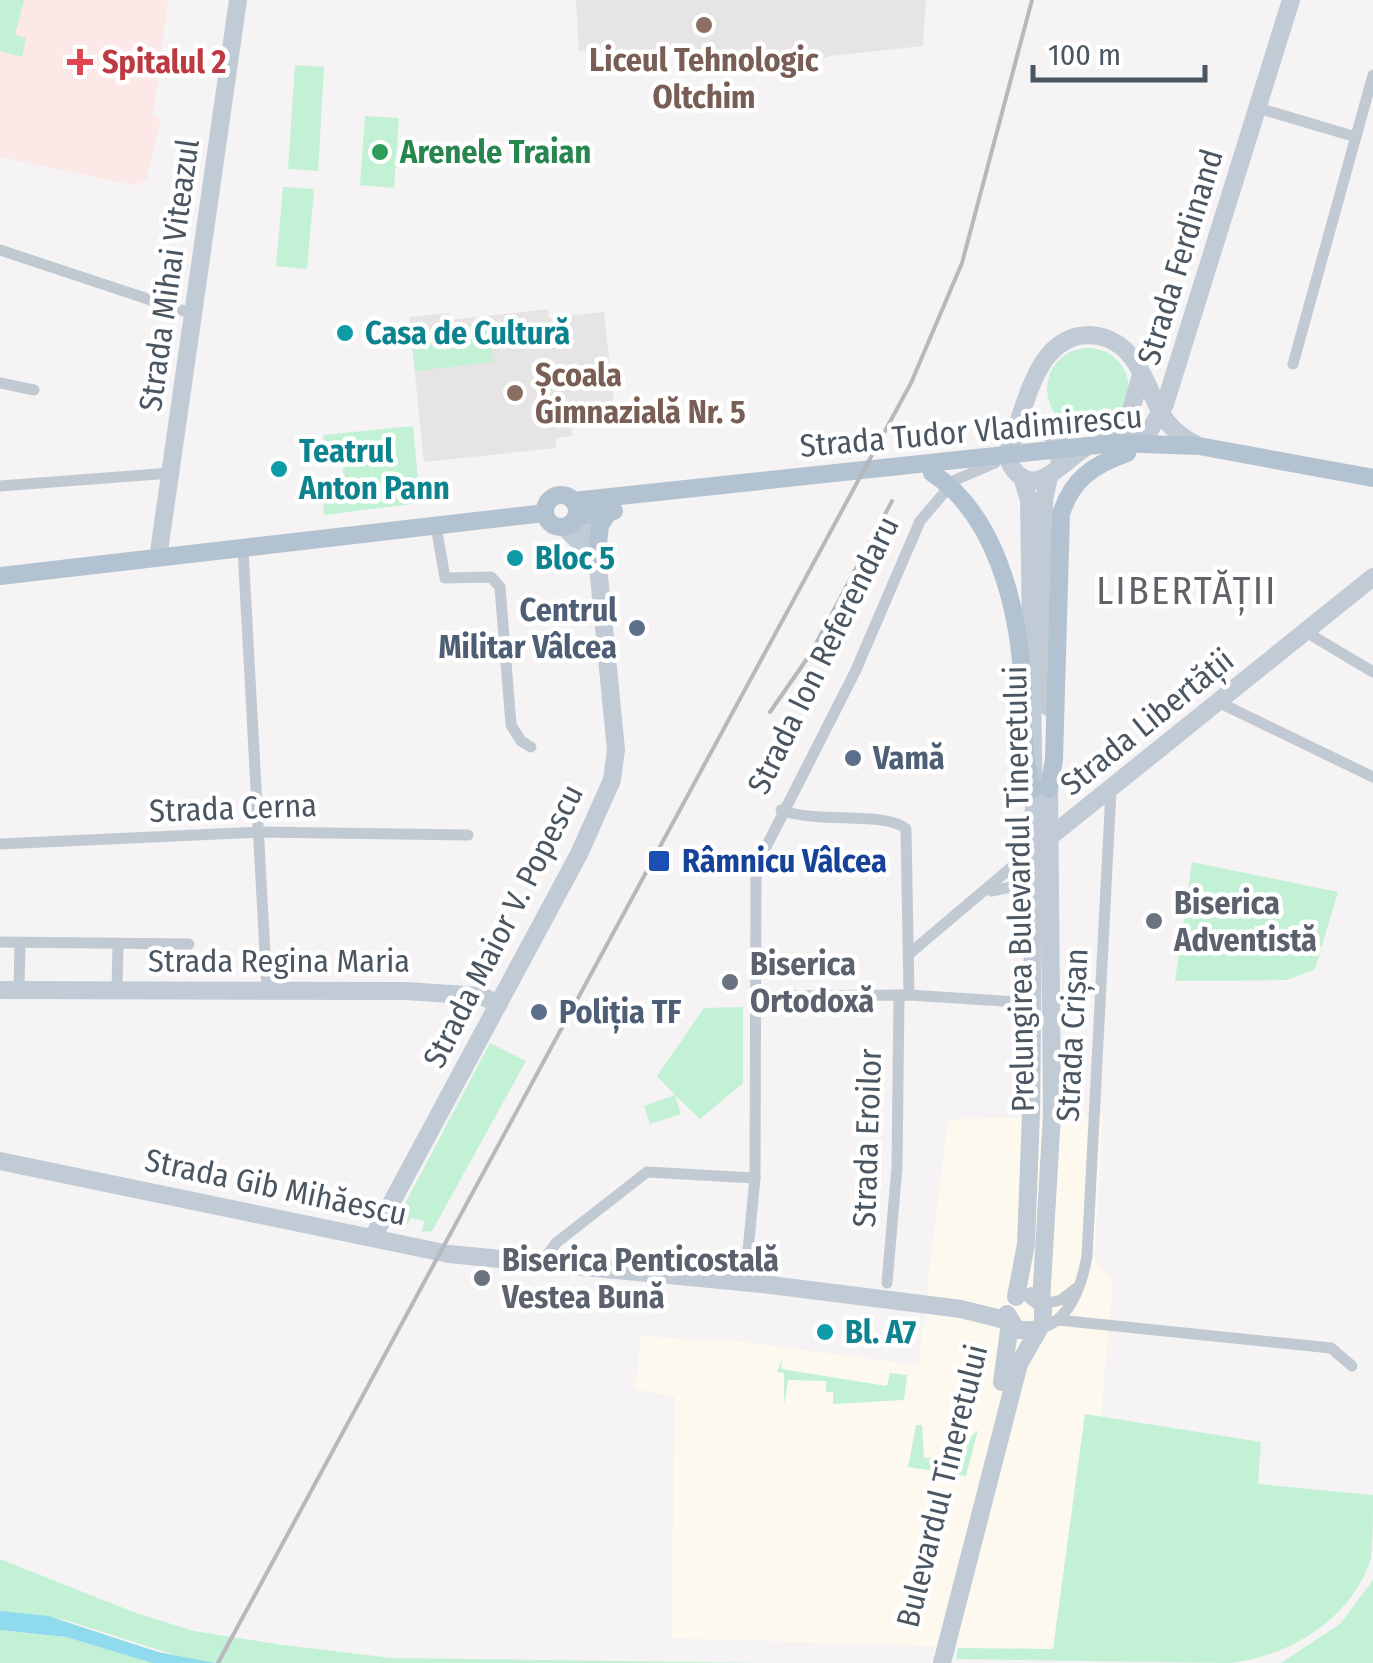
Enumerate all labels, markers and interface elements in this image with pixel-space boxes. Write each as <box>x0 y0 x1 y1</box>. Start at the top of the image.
marker: Liceul Tehnologic Oltchim <box>693 14 715 36</box>
scale bar <box>1033 20 1206 82</box>
text: 100 m <box>1048 37 1121 73</box>
place label: Liceul Tehnologic Oltchim <box>589 41 819 116</box>
place label: Spitalul 2 <box>102 43 227 81</box>
marker: Spitalul 2 <box>67 49 93 75</box>
place label: Arenele Traian <box>399 133 591 171</box>
street label: Strada Mihai Viteazul <box>131 136 207 414</box>
marker: Arenele Traian <box>369 141 391 163</box>
street label: Strada Ferdinand <box>1129 145 1231 369</box>
place label: Casa de Cultură <box>365 314 570 352</box>
marker: Casa de Cultură <box>334 322 356 344</box>
place label: Școala Gimnazială Nr. 5 <box>535 356 746 431</box>
marker: Școala Gimnazială Nr. 5 <box>504 382 526 404</box>
street label: Strada Tudor Vladimirescu <box>798 397 1144 465</box>
place label: Teatrul Anton Pann <box>298 432 450 507</box>
marker: Teatrul Anton Pann <box>268 458 290 480</box>
street label: Strada Ion Referendaru <box>739 510 907 800</box>
place label: Bloc 5 <box>535 539 615 577</box>
marker: Bloc 5 <box>504 547 526 569</box>
district label: LIBERTĂȚII <box>1096 568 1278 616</box>
place label: Centrul Militar Vâlcea <box>439 591 617 666</box>
marker: Centrul Militar Vâlcea <box>626 617 648 639</box>
street label: Strada Libertății <box>1053 641 1242 804</box>
street label: Prelungirea Bulevardul Tineretului <box>996 666 1042 1112</box>
place label: Vamă <box>872 739 945 777</box>
marker: Vamă <box>842 747 864 769</box>
street label: Strada Maior V. Popescu <box>415 778 591 1074</box>
street label: Strada Cerna <box>149 786 317 830</box>
place label: Râmnicu Vâlcea <box>682 842 887 880</box>
marker: Râmnicu Vâlcea <box>646 848 672 874</box>
place label: Biserica Adventistă <box>1173 884 1317 959</box>
marker: Biserica Adventistă <box>1143 910 1165 932</box>
street label: Strada Regina Maria <box>148 942 410 980</box>
place label: Biserica Ortodoxă <box>750 945 874 1020</box>
street label: Strada Crișan <box>1048 947 1097 1123</box>
marker: Biserica Ortodoxă <box>719 971 741 993</box>
place label: Poliția TF <box>559 993 681 1034</box>
marker: Poliția TF <box>528 1001 550 1023</box>
street label: Strada Eroilor <box>845 1048 889 1228</box>
street label: Strada Gib Mihăescu <box>142 1141 410 1233</box>
place label: Biserica Penticostală Vestea Bună <box>501 1241 779 1316</box>
marker: Biserica Penticostală Vestea Bună <box>471 1267 493 1289</box>
place label: Bl. A7 <box>845 1313 917 1351</box>
marker: Bl. A7 <box>814 1321 836 1343</box>
street label: Bulevardul Tineretului <box>888 1341 996 1631</box>

